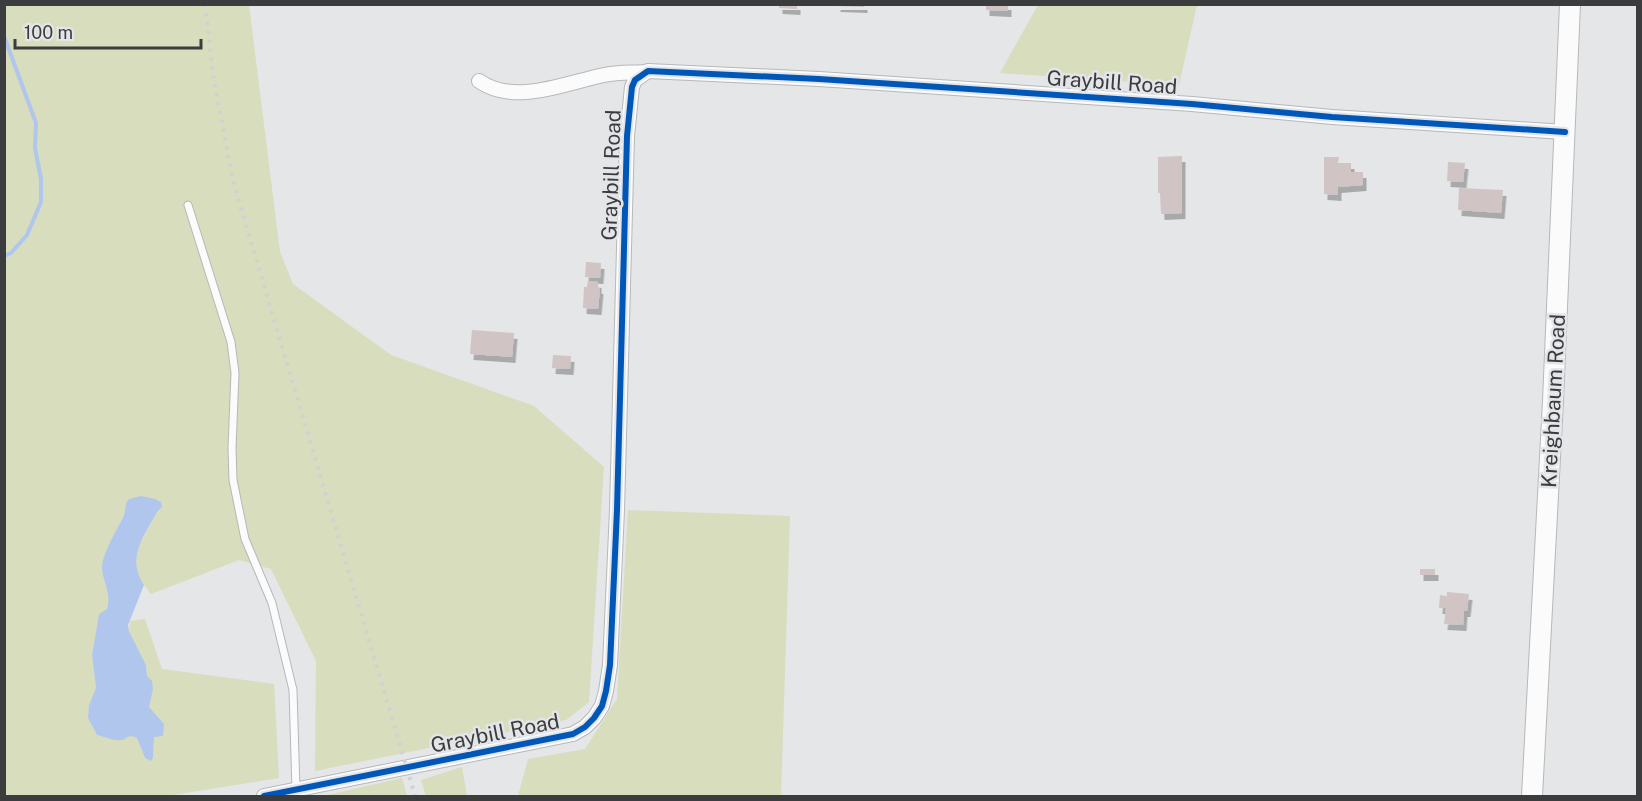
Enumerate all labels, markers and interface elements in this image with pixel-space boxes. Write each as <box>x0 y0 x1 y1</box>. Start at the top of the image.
scale bar <box>15 12 201 50</box>
text: 100 m <box>24 22 73 43</box>
street label: Graybill Road <box>1046 65 1178 99</box>
street label: Graybill Road <box>596 109 626 241</box>
street label: Kreighbaum Road <box>1536 313 1570 489</box>
street label: Graybill Road <box>428 708 562 758</box>

